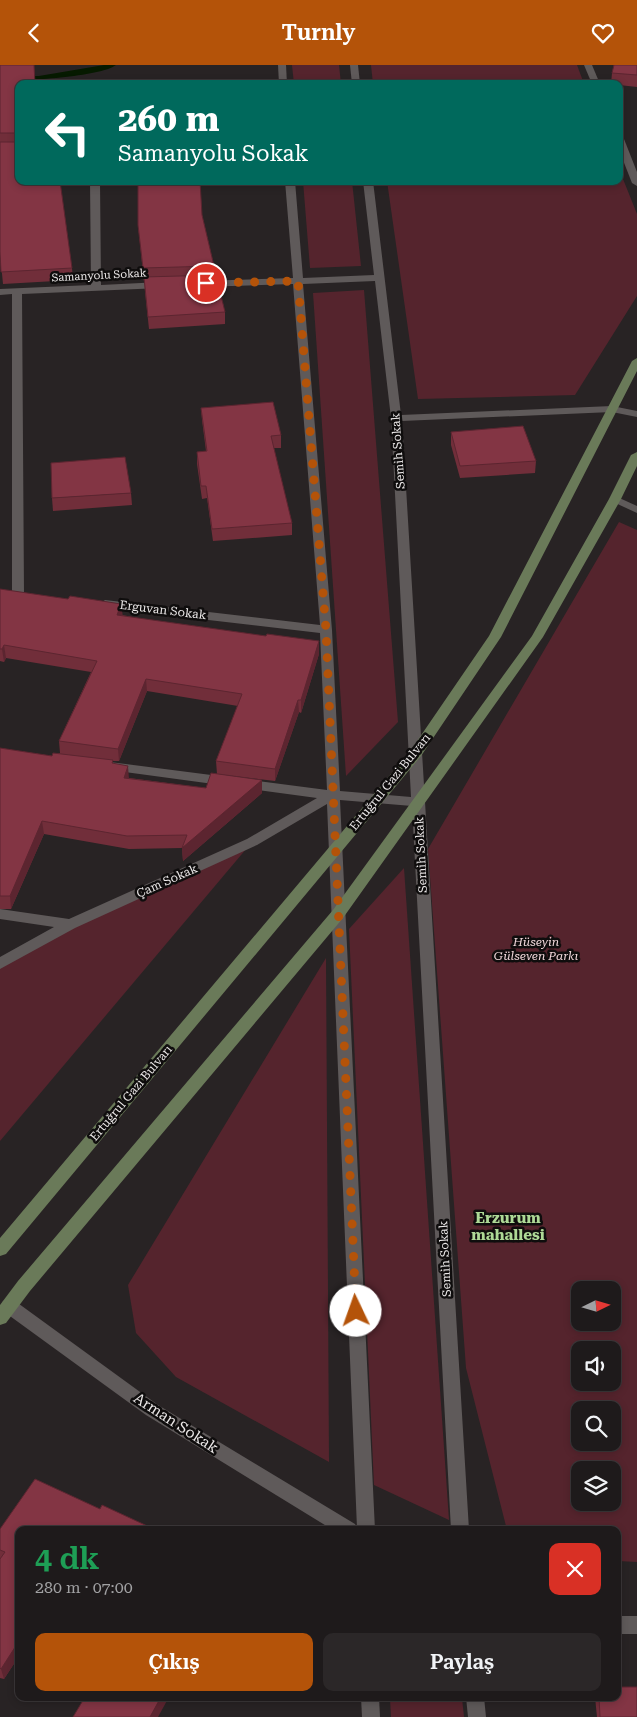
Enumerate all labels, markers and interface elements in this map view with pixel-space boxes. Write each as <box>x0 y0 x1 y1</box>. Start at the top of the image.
icon: back <box>20 19 48 47</box>
icon: heart <box>589 19 617 47</box>
text: Turnly <box>281 20 356 45</box>
text: 260 m <box>118 99 219 140</box>
icon: left <box>35 100 100 165</box>
text: Samanyolu Sokak <box>118 141 308 166</box>
pin <box>185 262 227 304</box>
street label: Samanyolu Sokak <box>51 267 147 284</box>
icon: arrive <box>192 269 220 297</box>
street label: Semih Sokak <box>388 412 408 489</box>
street label: Erguvan Sokak <box>119 598 207 622</box>
street label: Ertuğrul Gazi Bulvarı <box>347 731 433 833</box>
street label: Semih Sokak <box>412 816 430 893</box>
street label: Çam Sokak <box>134 861 200 901</box>
park label: Hüseyin Gülseven Parkı <box>494 935 578 963</box>
street label: Ertuğrul Gazi Bulvarı <box>87 1042 175 1144</box>
district label: Erzurum mahallesi <box>471 1209 545 1244</box>
street label: Semih Sokak <box>436 1220 454 1297</box>
north arrow <box>571 1281 621 1331</box>
map controls <box>571 1281 621 1511</box>
position arrow <box>329 1284 381 1336</box>
button: sound <box>571 1341 621 1391</box>
street label: Arman Sokak <box>130 1389 222 1457</box>
button: search <box>571 1401 621 1451</box>
button: layers <box>571 1461 621 1511</box>
text: 4 dk <box>35 1541 99 1576</box>
button: close <box>549 1543 601 1595</box>
text: 280 m · 07:00 <box>35 1578 133 1597</box>
button: Çıkış <box>35 1633 313 1691</box>
button: Paylaş <box>323 1633 601 1691</box>

